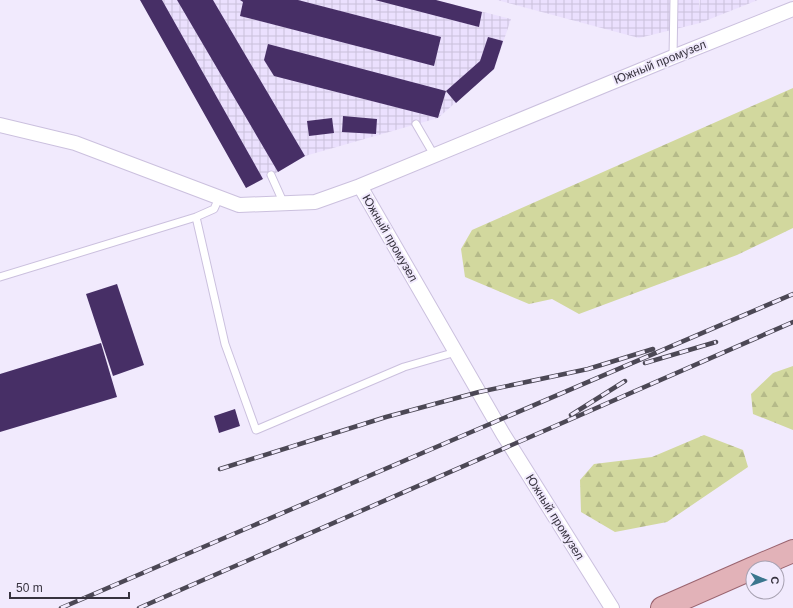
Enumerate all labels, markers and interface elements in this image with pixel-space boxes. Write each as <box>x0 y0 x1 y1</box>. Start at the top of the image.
street label: Южный промузел <box>612 37 708 87</box>
street label: Южный промузел <box>359 192 421 284</box>
street label: Южный промузел <box>523 472 587 562</box>
north arrow <box>745 560 785 600</box>
scale bar <box>10 574 129 600</box>
text: С <box>769 576 781 585</box>
text: 50 m <box>16 581 43 595</box>

